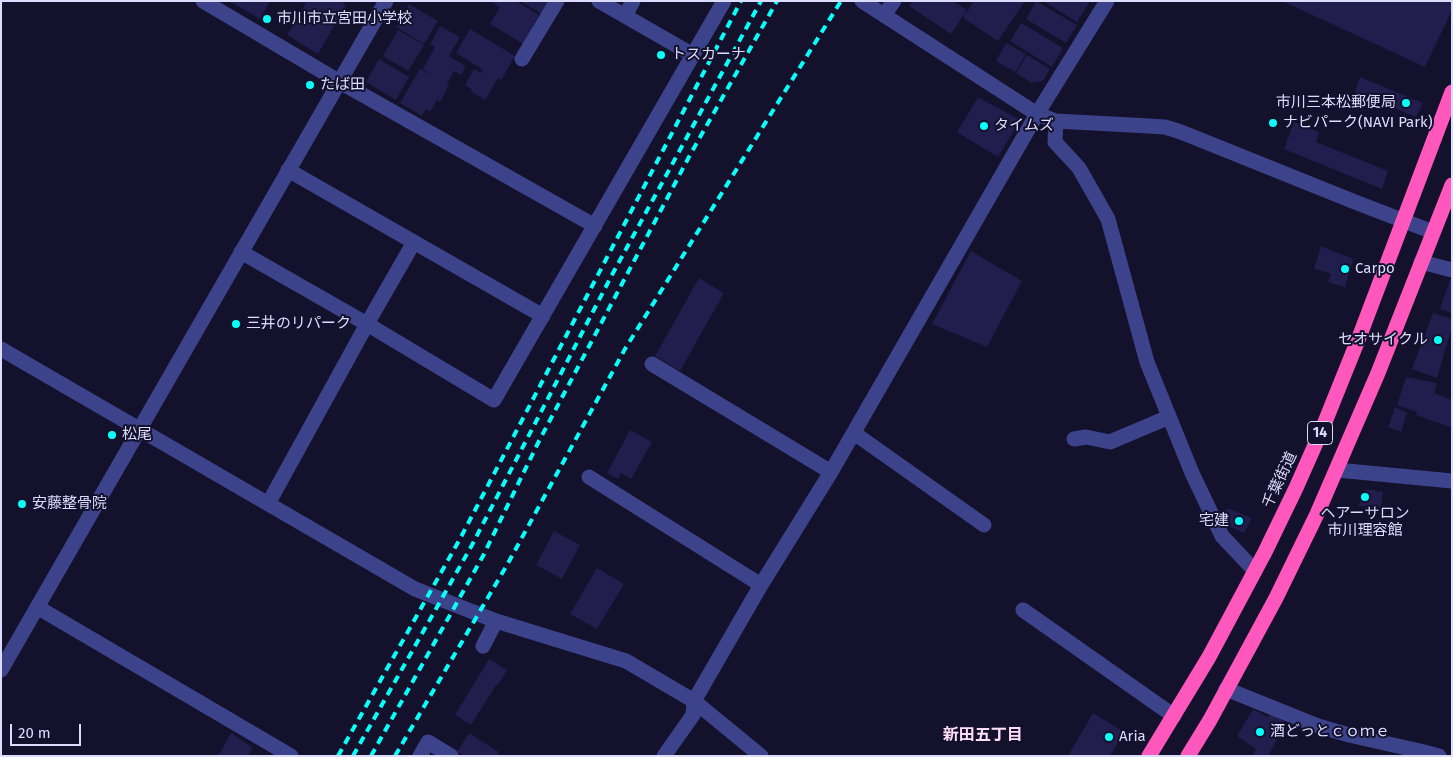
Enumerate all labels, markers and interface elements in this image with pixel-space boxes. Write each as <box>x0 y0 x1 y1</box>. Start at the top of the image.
place label: 市川市立宮田小学校 <box>277 10 412 28</box>
marker: 市川市立宮田小学校 <box>261 13 273 25</box>
place label: トスカーナ <box>671 46 746 64</box>
marker: トスカーナ <box>655 49 667 61</box>
place label: たば田 <box>320 76 365 94</box>
marker: たば田 <box>304 79 316 91</box>
place label: 市川三本松郵便局 <box>1276 94 1396 112</box>
marker: 市川三本松郵便局 <box>1400 97 1412 109</box>
place label: ナビパーク(NAVI Park) <box>1283 114 1433 132</box>
place label: タイムズ <box>994 117 1054 135</box>
marker: ナビパーク(NAVI Park) <box>1267 117 1279 129</box>
marker: タイムズ <box>978 120 990 132</box>
place label: Carpo <box>1355 260 1395 278</box>
marker: Carpo <box>1339 263 1351 275</box>
place label: 三井のリパーク <box>246 315 351 333</box>
marker: 三井のリパーク <box>230 318 242 330</box>
place label: セオサイクル <box>1338 331 1428 349</box>
marker: セオサイクル <box>1432 334 1444 346</box>
road number: 14 <box>1308 422 1332 444</box>
place label: 松尾 <box>122 426 152 444</box>
marker: 松尾 <box>106 429 118 441</box>
street label: 千葉街道 <box>1259 449 1301 511</box>
marker: ヘアーサロン 市川理容館 <box>1359 491 1371 503</box>
place label: 安藤整骨院 <box>32 495 107 513</box>
marker: 安藤整骨院 <box>16 498 28 510</box>
place label: ヘアーサロン 市川理容館 <box>1320 505 1410 540</box>
place label: 宅建 <box>1199 512 1229 530</box>
marker: 宅建 <box>1233 515 1245 527</box>
scale bar <box>12 714 84 746</box>
place label: 酒どっとｃｏｍｅ <box>1270 723 1390 741</box>
text: 20 m <box>18 724 51 742</box>
district label: 新田五丁目 <box>943 726 1023 746</box>
marker: 酒どっとｃｏｍｅ <box>1254 726 1266 738</box>
place label: Aria <box>1119 728 1146 746</box>
marker: Aria <box>1103 731 1115 743</box>

